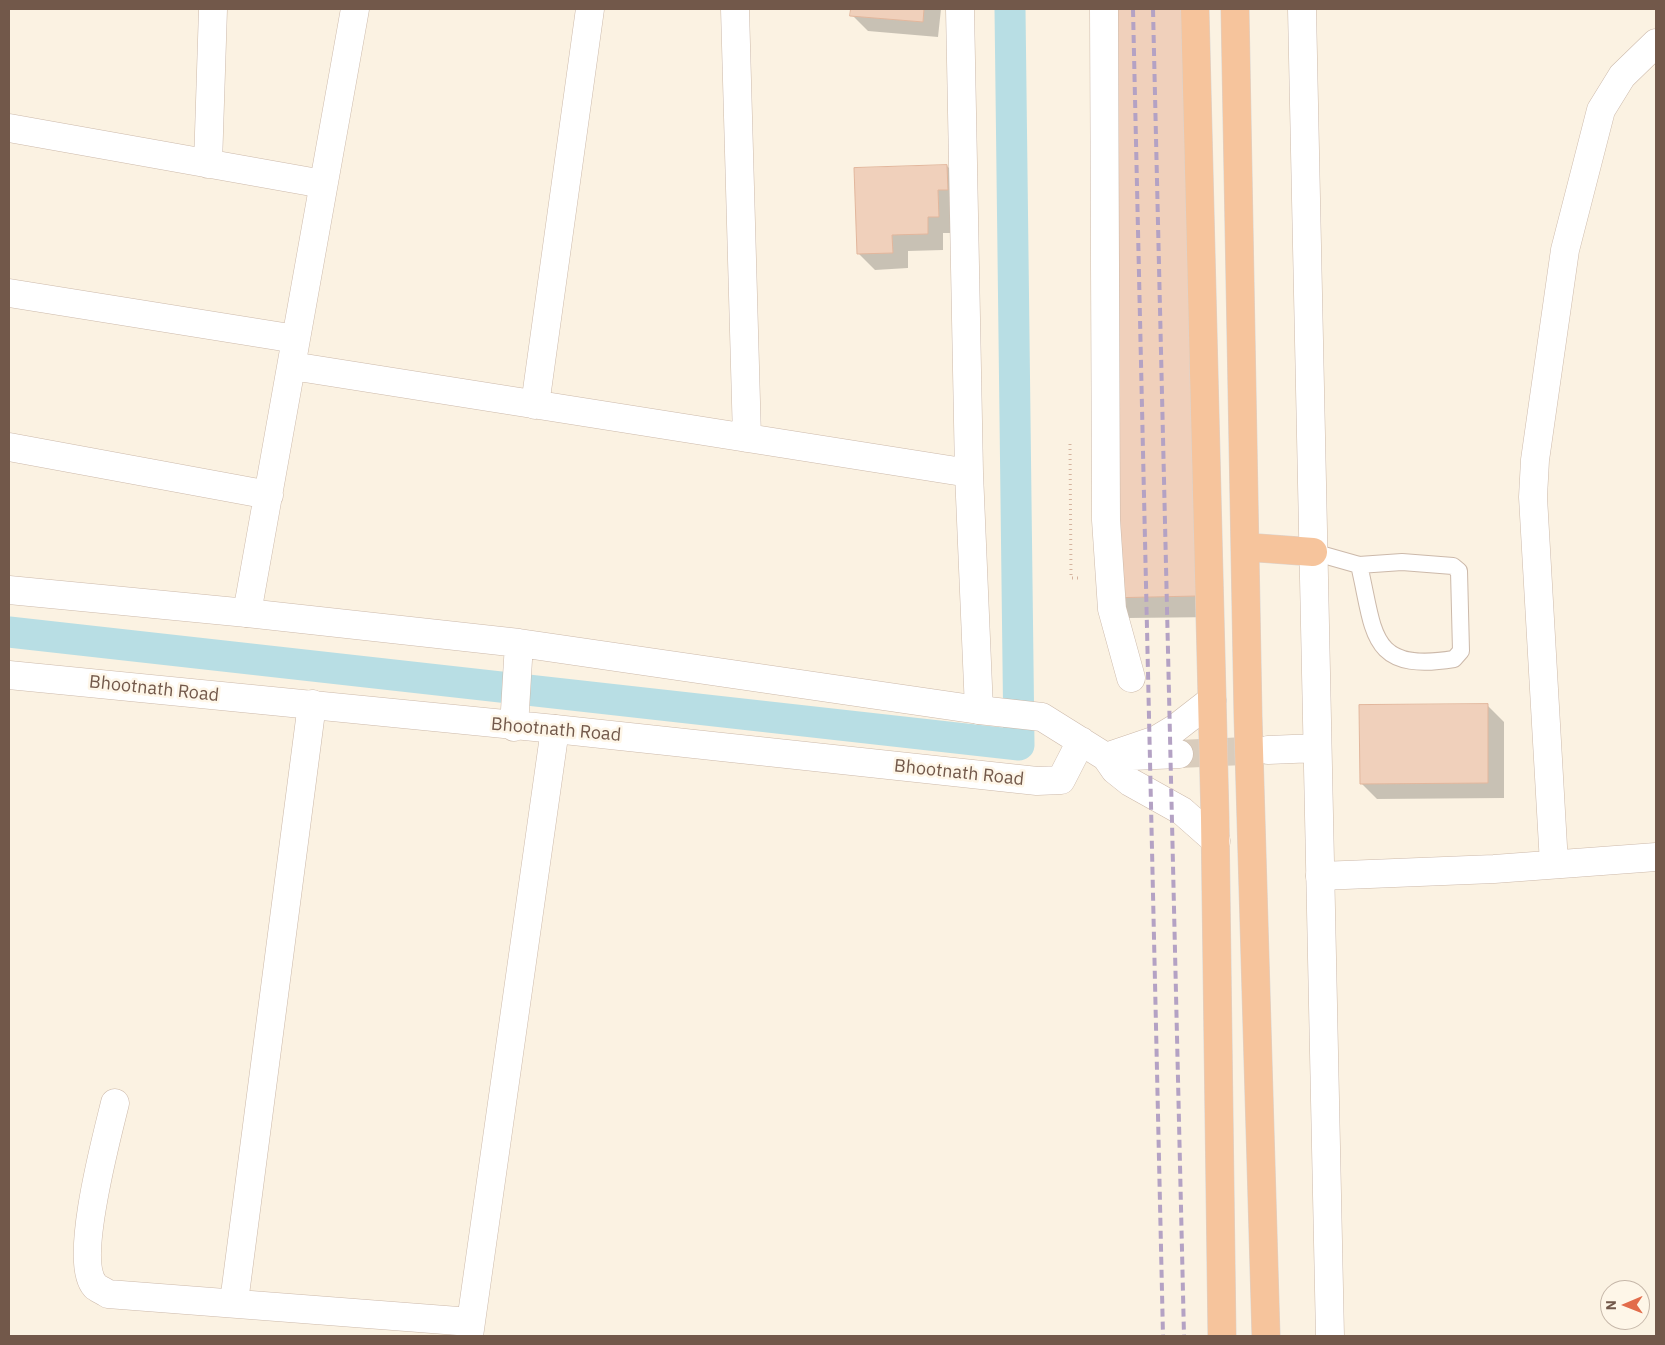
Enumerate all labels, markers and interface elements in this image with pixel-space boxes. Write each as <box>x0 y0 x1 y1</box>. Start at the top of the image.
street label: Bhootnath Road <box>88 671 220 707</box>
street label: Bhootnath Road <box>490 714 622 746</box>
street label: Bhootnath Road <box>893 755 1025 791</box>
north arrow <box>1600 1280 1650 1330</box>
text: N <box>1602 1300 1620 1310</box>

